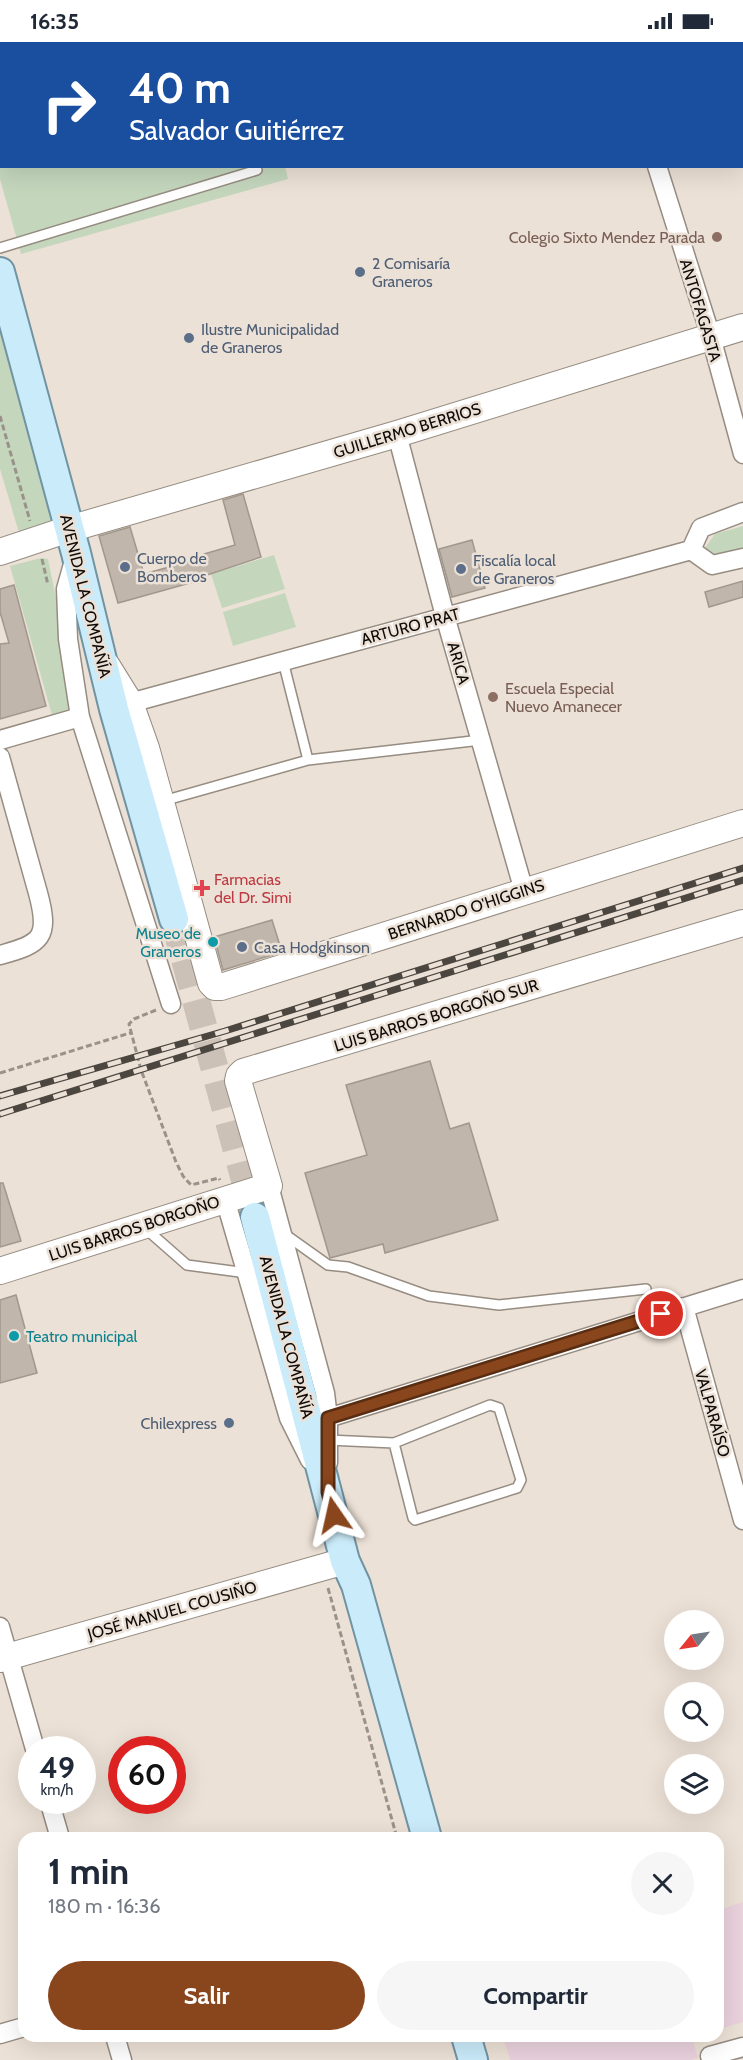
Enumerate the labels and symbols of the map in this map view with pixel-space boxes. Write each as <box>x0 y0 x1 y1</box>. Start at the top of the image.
place label: Colegio Sixto Mendez Parada <box>509 228 705 247</box>
marker: Colegio Sixto Mendez Parada <box>710 230 724 244</box>
place label: 2 Comisaría Graneros <box>372 254 451 291</box>
street label: ANTOFAGASTA <box>676 257 725 364</box>
marker: 2 Comisaría Graneros <box>353 265 367 279</box>
place label: Ilustre Municipalidad de Graneros <box>201 320 339 357</box>
marker: Ilustre Municipalidad de Graneros <box>182 331 196 345</box>
street label: GUILLERMO BERRIOS <box>331 399 483 462</box>
street label: AVENIDA LA COMPAÑÍA <box>56 512 115 680</box>
place label: Cuerpo de Bomberos <box>137 549 207 586</box>
place label: Fiscalía local de Graneros <box>473 551 556 588</box>
marker: Cuerpo de Bomberos <box>118 560 132 574</box>
marker: Fiscalía local de Graneros <box>454 562 468 576</box>
street label: ARTURO PRAT <box>359 604 462 649</box>
street label: ARICA <box>443 640 474 687</box>
place label: Escuela Especial Nuevo Amanecer <box>505 679 623 716</box>
marker: Escuela Especial Nuevo Amanecer <box>486 690 500 704</box>
place label: Farmacias del Dr. Simi <box>214 870 292 907</box>
street label: BERNARDO O'HIGGINS <box>386 875 547 944</box>
marker: Farmacias del Dr. Simi <box>195 881 209 895</box>
place label: Museo de Graneros <box>136 924 201 961</box>
marker: Museo de Graneros <box>206 935 220 949</box>
place label: Casa Hodgkinson <box>254 938 370 957</box>
marker: Casa Hodgkinson <box>235 940 249 954</box>
street label: LUIS BARROS BORGOÑO SUR <box>332 975 541 1056</box>
street label: LUIS BARROS BORGOÑO <box>46 1192 222 1265</box>
street label: AVENIDA LA COMPAÑÍA <box>256 1254 317 1421</box>
pin <box>635 1288 686 1339</box>
place label: Teatro municipal <box>26 1327 138 1346</box>
marker: Teatro municipal <box>7 1329 21 1343</box>
street label: VALPARAÍSO <box>691 1367 734 1459</box>
place label: Chilexpress <box>140 1414 217 1433</box>
marker: Chilexpress <box>222 1416 236 1430</box>
position arrow <box>302 1483 366 1547</box>
street label: JOSÉ MANUEL COUSIÑO <box>84 1577 259 1644</box>
north arrow <box>664 1610 724 1670</box>
speed limit sign: 60 <box>108 1736 186 1814</box>

